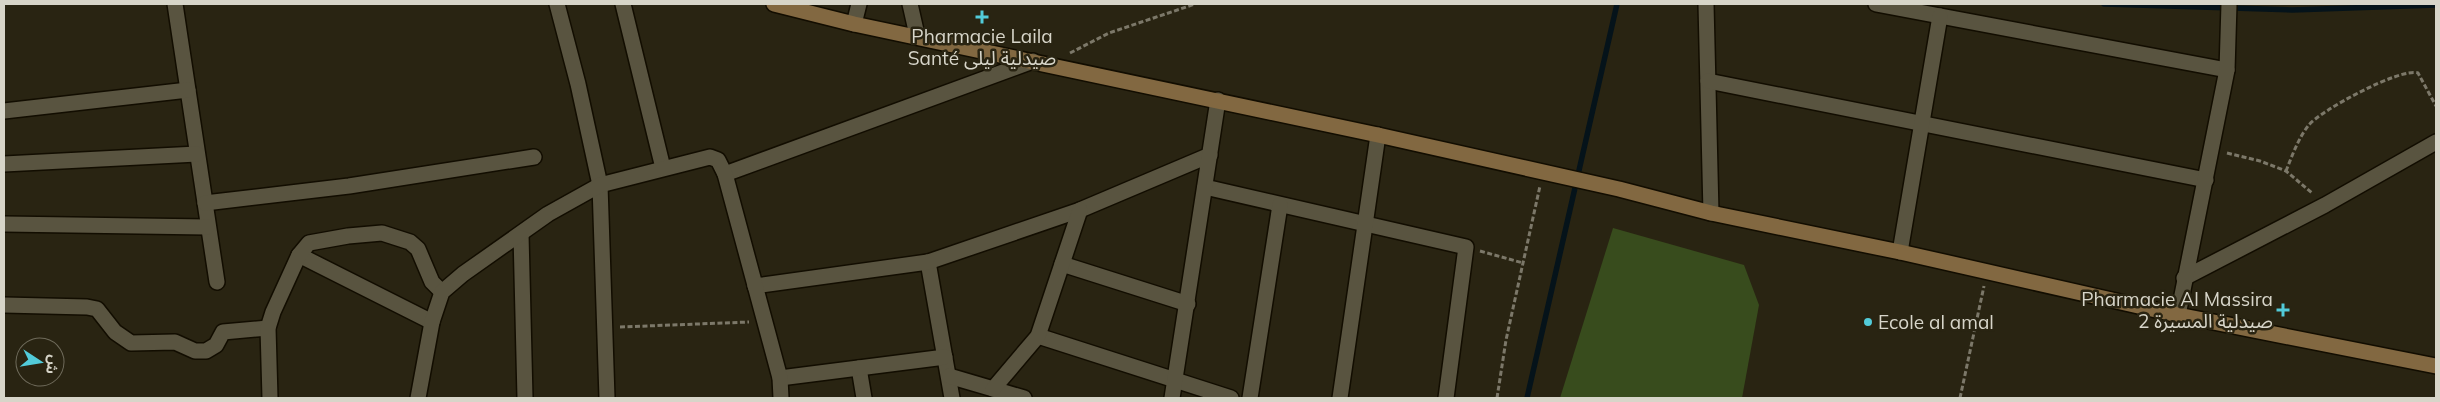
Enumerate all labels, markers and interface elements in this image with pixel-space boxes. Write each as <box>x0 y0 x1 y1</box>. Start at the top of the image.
marker: Pharmacie Laila Santé صيدلية ليلى <box>976 11 988 23</box>
place label: Pharmacie Laila Santé صيدلية ليلى <box>908 24 1056 70</box>
place label: Pharmacie Al Massira 2 صيدلية المسيرة <box>2081 287 2273 333</box>
marker: Pharmacie Al Massira 2 صيدلية المسيرة <box>2277 304 2289 316</box>
place label: Ecole al amal <box>1878 310 1994 334</box>
marker: Ecole al amal <box>1862 316 1874 328</box>
north arrow <box>15 337 65 387</box>
text: ش <box>42 353 64 376</box>

